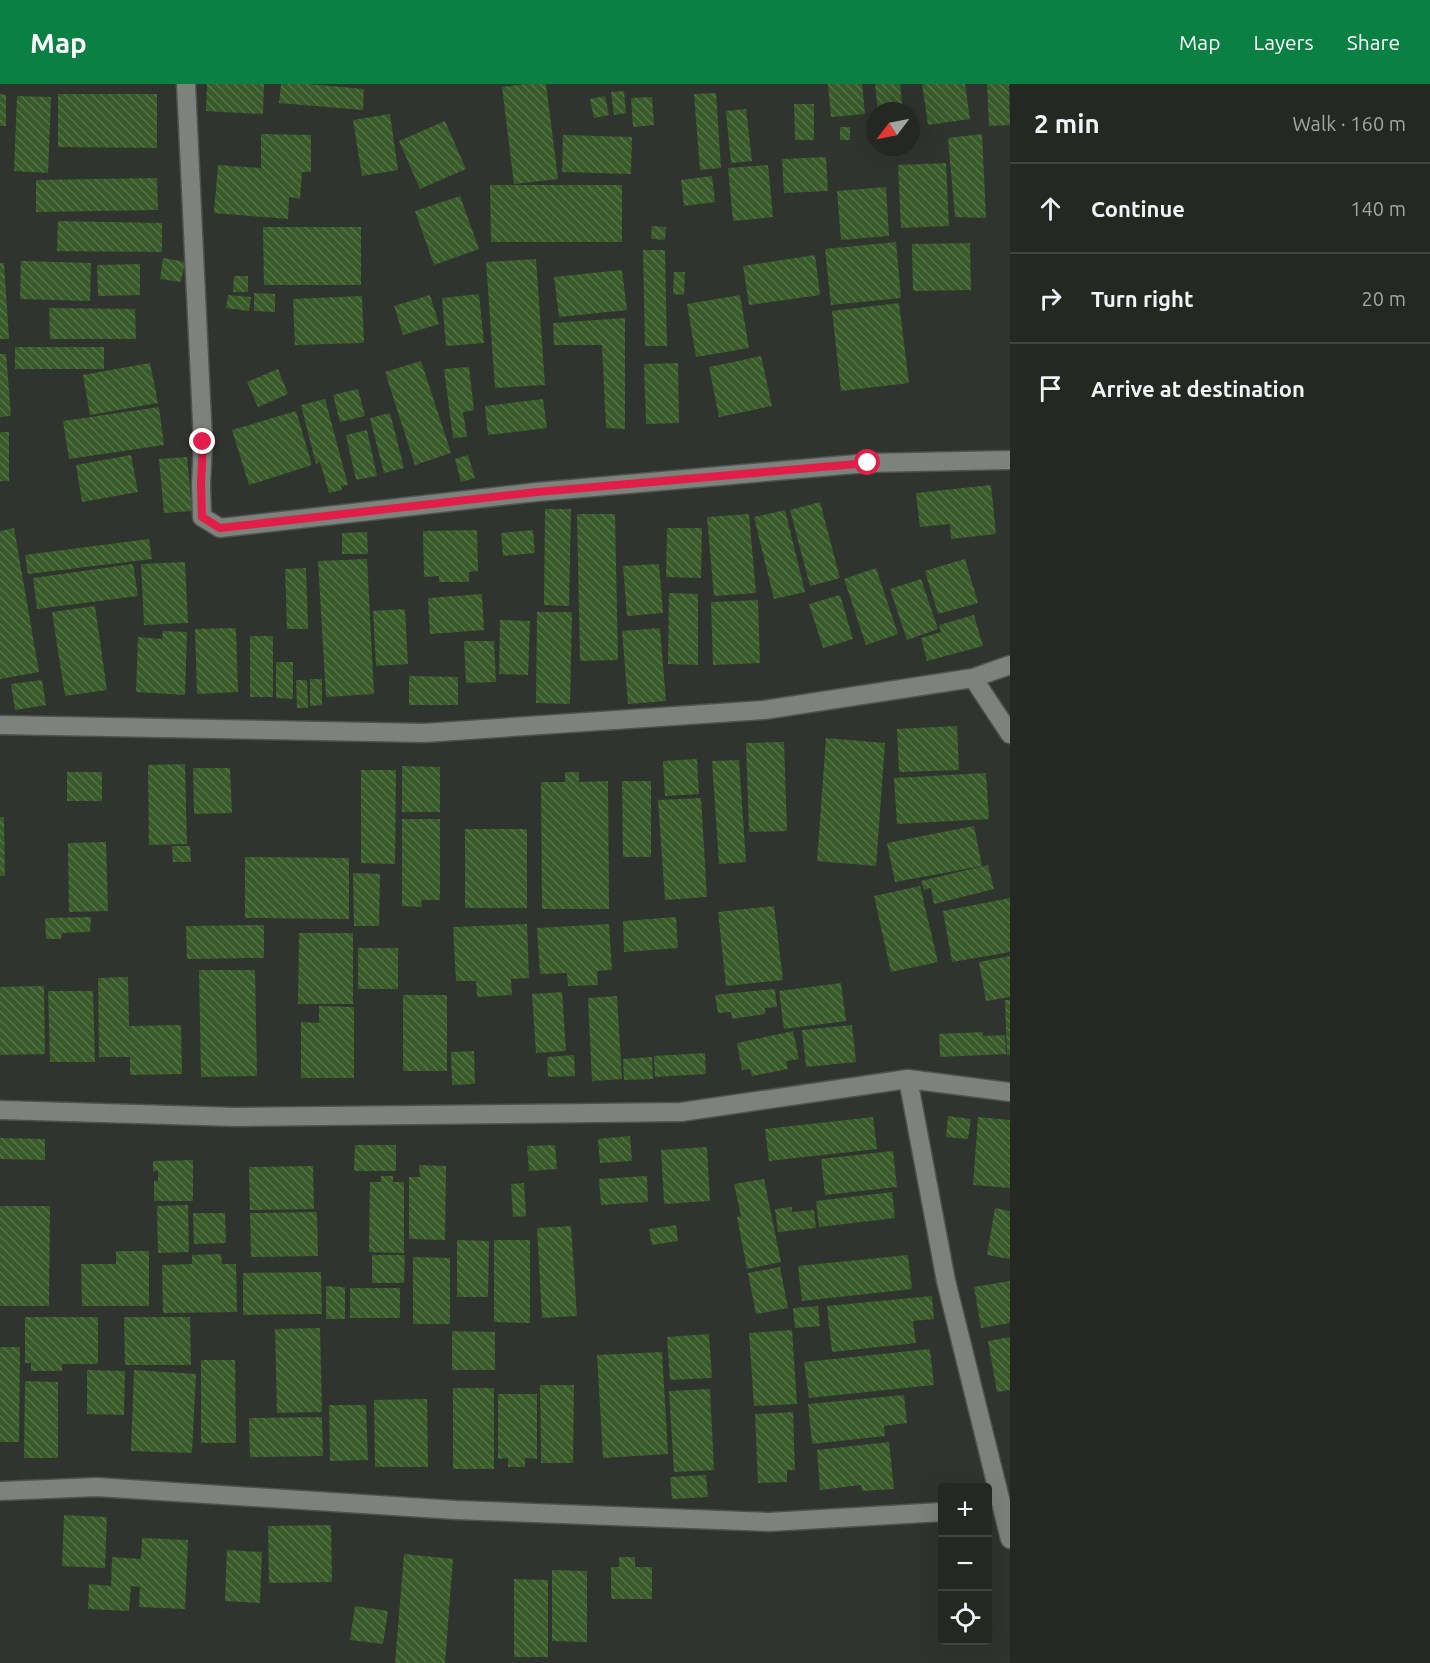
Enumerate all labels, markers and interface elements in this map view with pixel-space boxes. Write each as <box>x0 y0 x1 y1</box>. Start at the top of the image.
text: Map <box>30 27 87 58</box>
text: Map <box>1179 30 1220 54</box>
text: Layers <box>1253 30 1314 54</box>
text: Share <box>1347 30 1400 54</box>
north arrow <box>866 102 920 156</box>
text: 2 min <box>1034 109 1100 138</box>
text: Walk · 160 m <box>1293 112 1406 135</box>
icon: ahead <box>1034 192 1067 225</box>
text: Continue <box>1091 196 1185 221</box>
text: 140 m <box>1350 197 1406 220</box>
icon: right <box>1034 282 1067 315</box>
text: Turn right <box>1091 286 1193 311</box>
text: 20 m <box>1362 287 1406 310</box>
icon: arrive <box>1034 372 1067 405</box>
text: Arrive at destination <box>1091 376 1305 401</box>
route end <box>189 428 215 454</box>
route start <box>854 449 880 475</box>
map controls <box>938 1483 992 1645</box>
button: + <box>938 1483 992 1537</box>
button: − <box>938 1537 992 1591</box>
button: locate <box>938 1591 992 1645</box>

